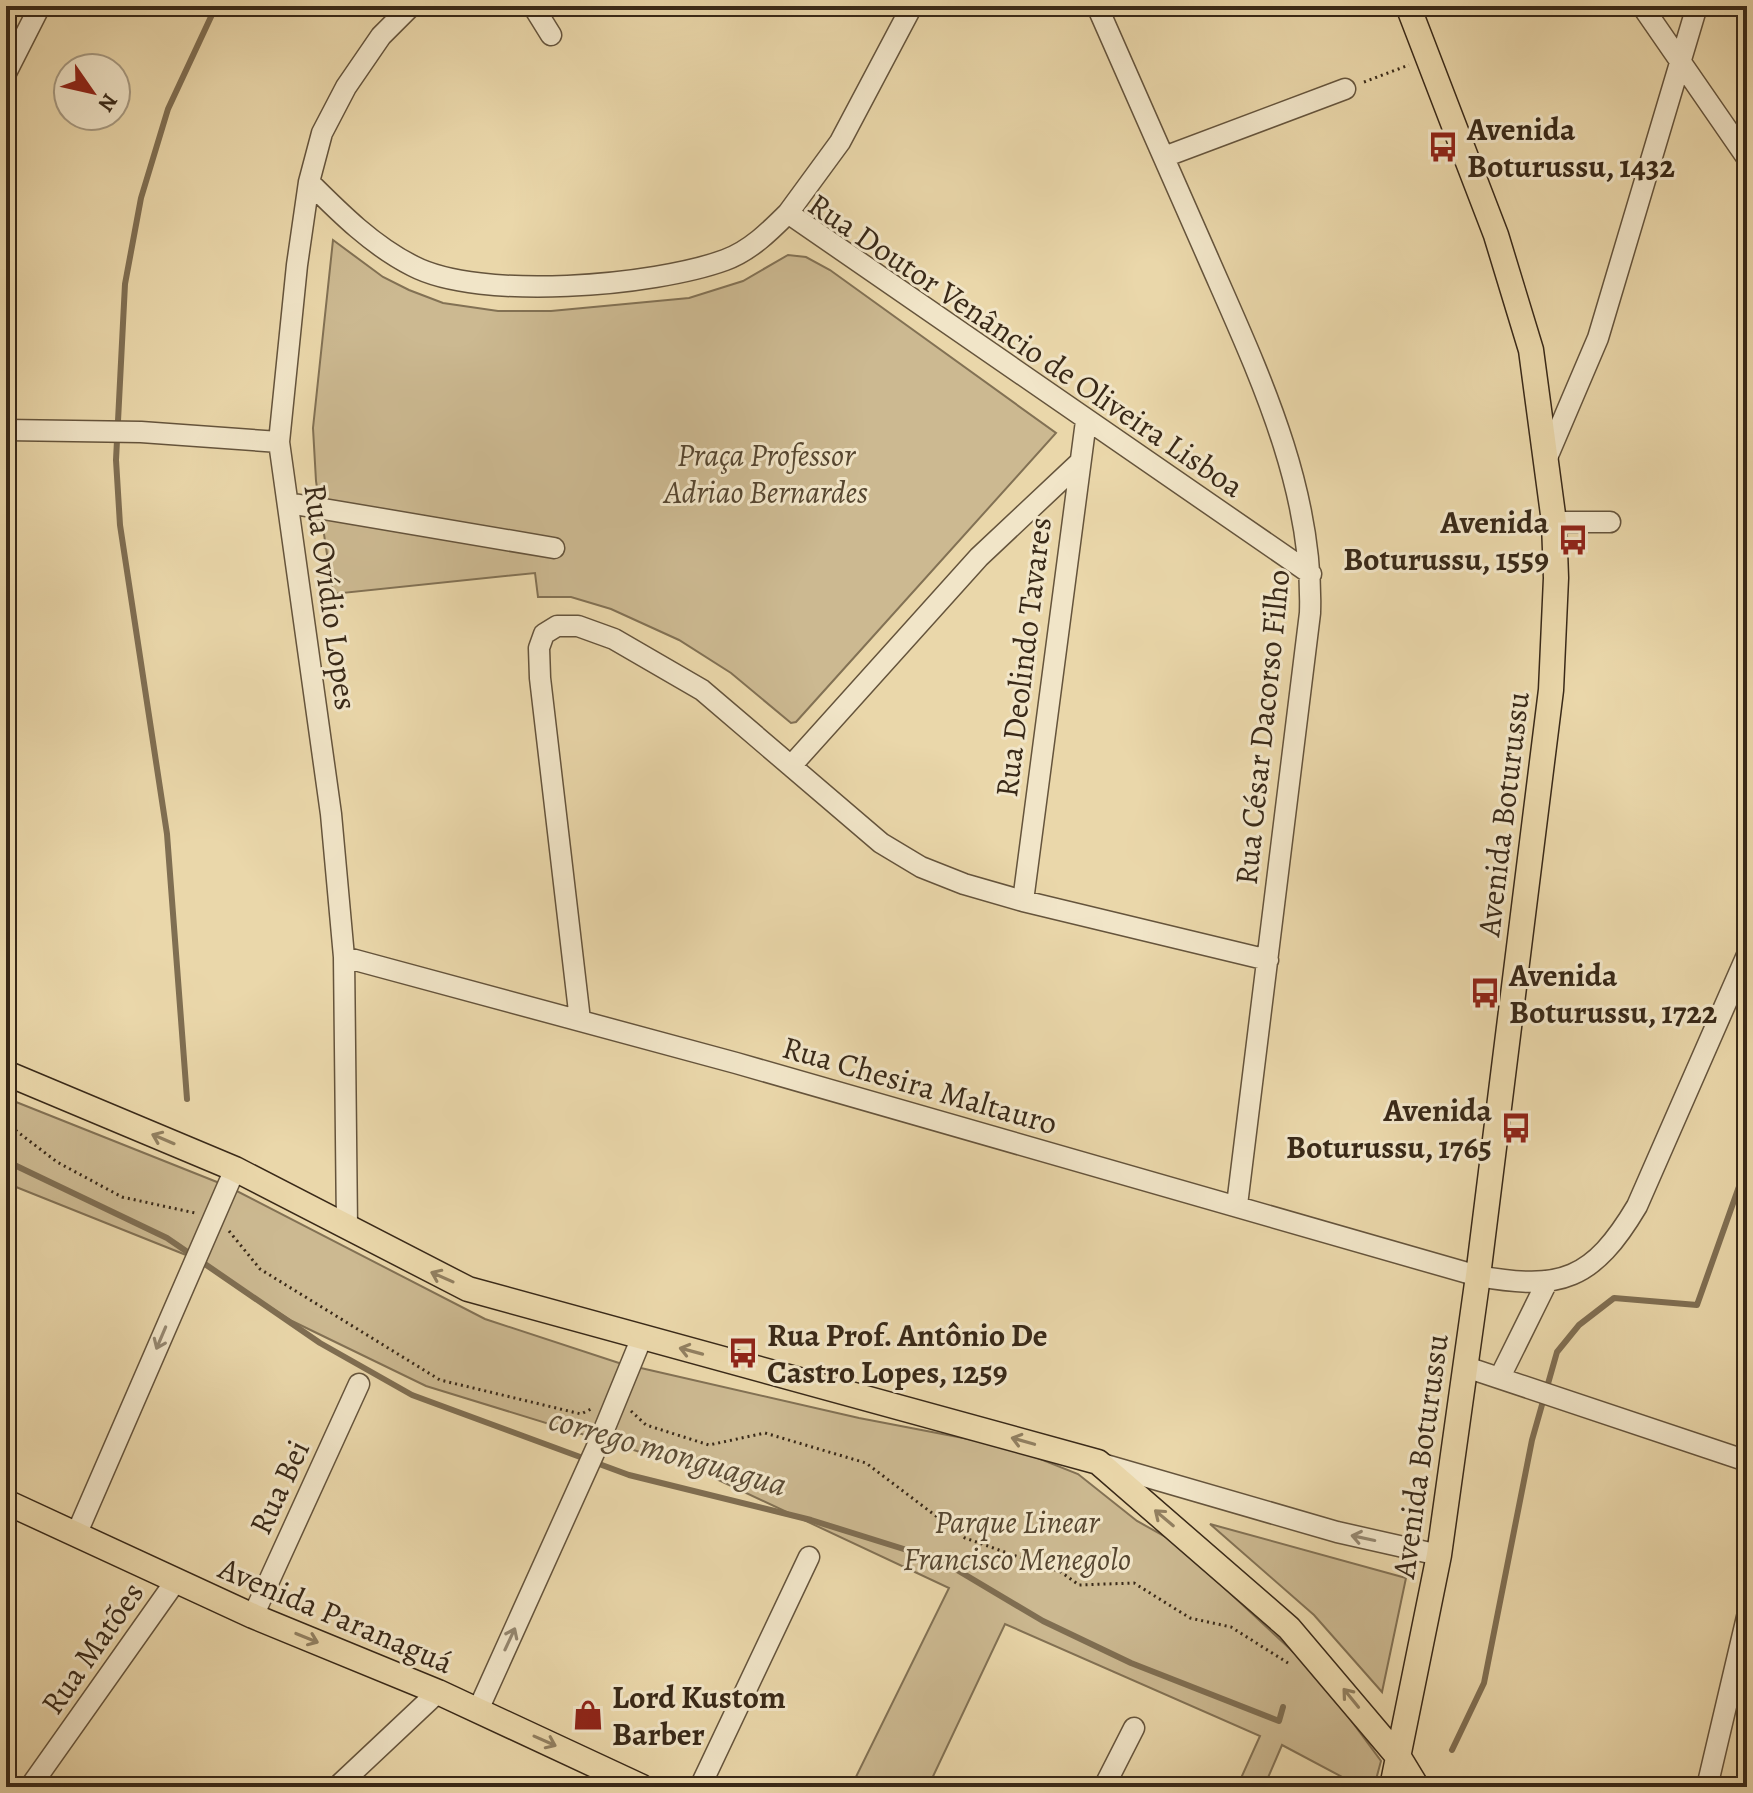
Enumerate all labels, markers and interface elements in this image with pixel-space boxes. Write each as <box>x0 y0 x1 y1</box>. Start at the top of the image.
north arrow <box>52 52 132 132</box>
text: N <box>91 88 125 118</box>
place label: Avenida Boturussu, 1432 <box>1466 107 1675 188</box>
bus stop icon: Avenida Boturussu, 1432 <box>1426 130 1460 164</box>
street label: Rua Doutor Venâncio de Oliveira Lisboa <box>800 182 1253 508</box>
park label: Praça Professor Adriao Bernardes <box>662 433 868 514</box>
street label: Rua Ovídio Lopes <box>293 481 369 713</box>
place label: Avenida Boturussu, 1559 <box>1343 500 1550 581</box>
street label: Rua Deolindo Tavares <box>984 515 1062 799</box>
bus stop icon: Avenida Boturussu, 1559 <box>1556 523 1590 557</box>
street label: Rua César Dacorso Filho <box>1224 567 1300 887</box>
street label: Avenida Boturussu <box>1466 688 1540 940</box>
place label: Avenida Boturussu, 1722 <box>1508 953 1717 1034</box>
bus stop icon: Avenida Boturussu, 1722 <box>1468 976 1502 1010</box>
street label: Rua Chesira Maltauro <box>778 1025 1062 1145</box>
place label: Avenida Boturussu, 1765 <box>1286 1088 1493 1169</box>
bus stop icon: Avenida Boturussu, 1765 <box>1499 1111 1533 1145</box>
one-way arrow <box>151 1130 176 1145</box>
one-way arrow <box>430 1269 455 1284</box>
place label: Rua Prof. Antônio De Castro Lopes, 1259 <box>767 1313 1048 1394</box>
one-way arrow <box>153 1325 168 1350</box>
street label: Avenida Boturussu <box>1381 1330 1459 1582</box>
bus stop icon: Rua Prof. Antônio De Castro Lopes, 1259 <box>726 1336 760 1370</box>
one-way arrow <box>679 1342 705 1357</box>
water label: corrego monguagua <box>544 1395 792 1508</box>
street label: Rua Bei <box>238 1433 320 1541</box>
one-way arrow <box>1011 1433 1036 1447</box>
park label: Parque Linear Francisco Menegolo <box>903 1500 1131 1581</box>
one-way arrow <box>1154 1509 1175 1527</box>
one-way arrow <box>1351 1530 1376 1545</box>
street label: Avenida Paranaguá <box>211 1545 460 1684</box>
street label: Rua Matões <box>30 1573 154 1723</box>
one-way arrow <box>503 1628 518 1652</box>
one-way arrow <box>294 1632 319 1646</box>
place label: Lord Kustom Barber <box>612 1675 786 1756</box>
one-way arrow <box>1342 1689 1360 1709</box>
shop icon: Lord Kustom Barber <box>571 1698 605 1732</box>
one-way arrow <box>533 1734 557 1749</box>

